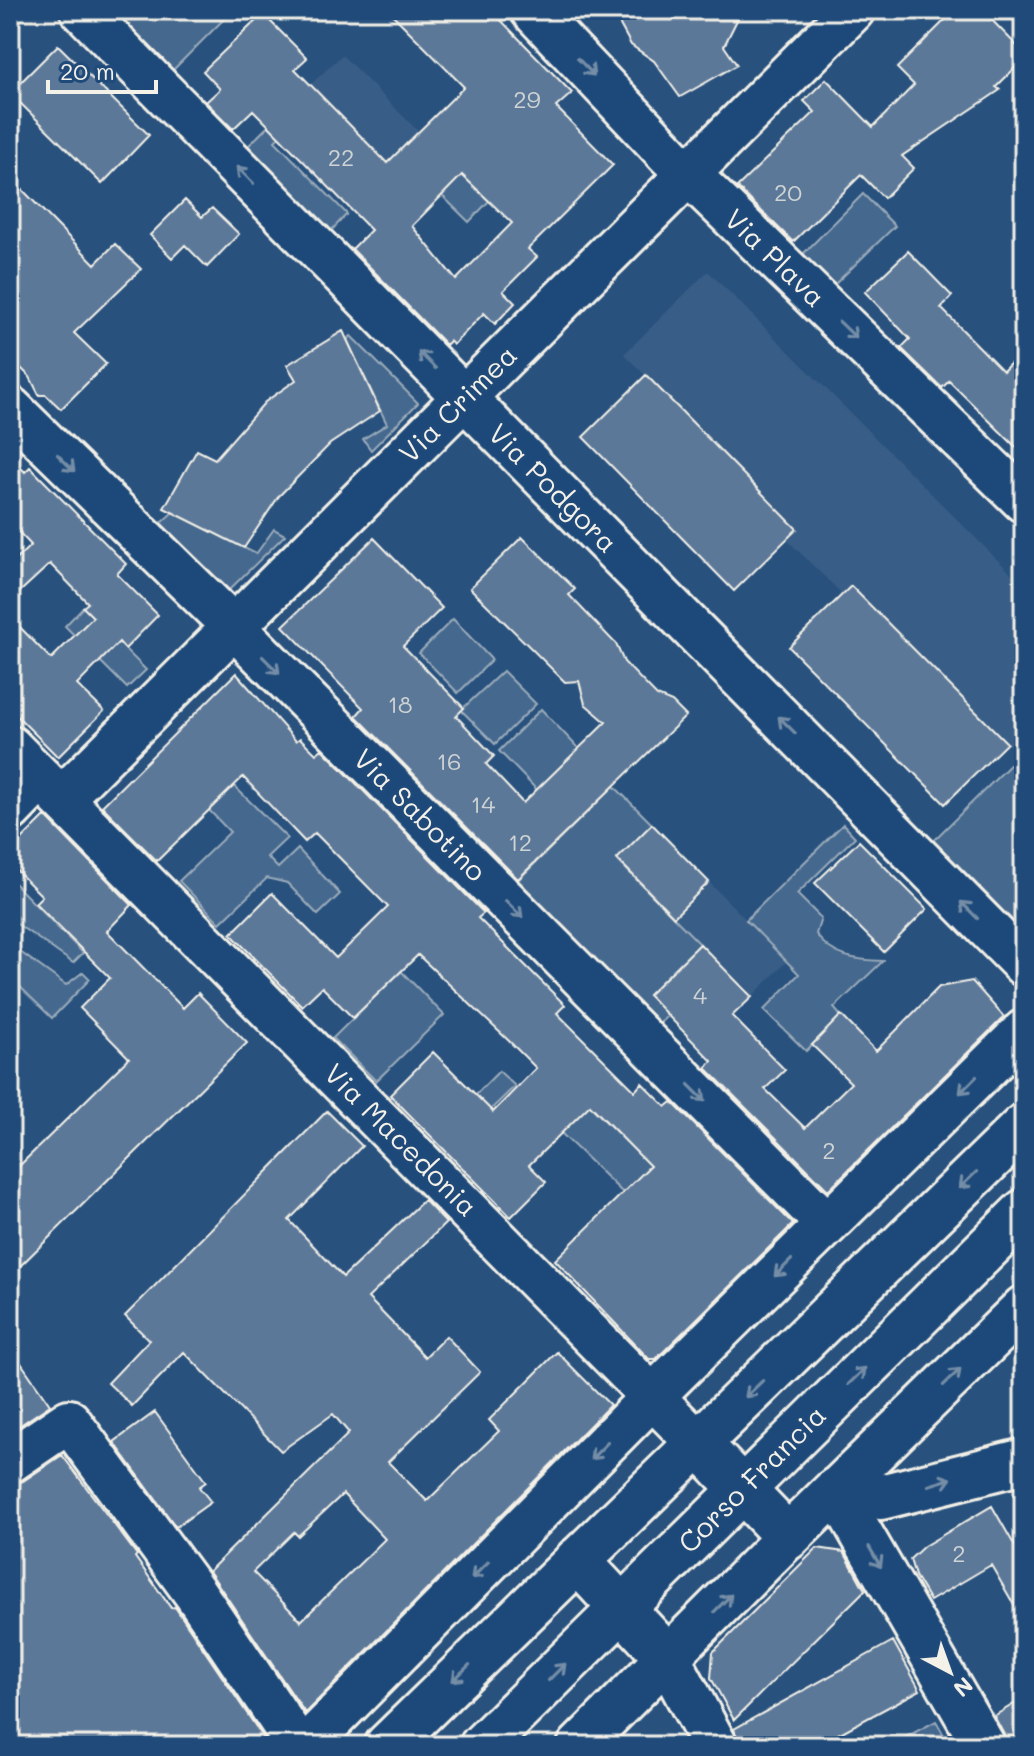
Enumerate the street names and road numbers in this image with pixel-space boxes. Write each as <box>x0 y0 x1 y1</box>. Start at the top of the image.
street label: Via Plava <box>718 200 834 314</box>
street label: Via Crimea <box>391 337 524 470</box>
street label: Via Podgora <box>481 415 626 560</box>
street label: Via Sabotino <box>347 740 495 888</box>
street label: Via Macedonia <box>317 1055 486 1224</box>
street label: Corso Francia <box>670 1397 833 1560</box>

